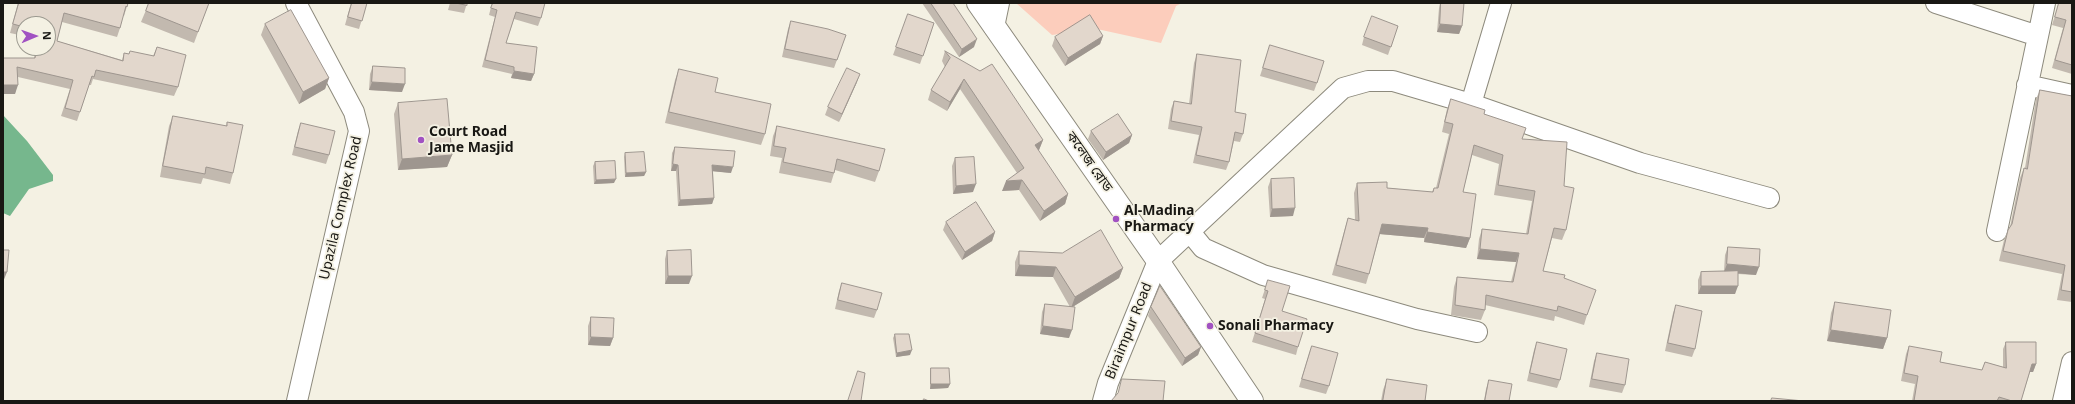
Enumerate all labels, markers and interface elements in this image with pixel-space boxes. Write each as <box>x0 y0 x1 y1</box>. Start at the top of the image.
north arrow <box>16 16 56 56</box>
text: N <box>40 31 55 40</box>
place label: Court Road Jame Masjid <box>429 124 513 156</box>
street label: কলেজ রোড <box>1062 129 1116 195</box>
street label: Upazila Complex Road <box>316 135 366 281</box>
marker: Court Road Jame Masjid <box>416 135 426 145</box>
place label: Al-Madina Pharmacy <box>1124 203 1194 236</box>
marker: Al-Madina Pharmacy <box>1111 214 1121 224</box>
street label: Biraimpur Road <box>1102 280 1156 382</box>
place label: Sonali Pharmacy <box>1218 318 1334 334</box>
marker: Sonali Pharmacy <box>1205 321 1215 331</box>

